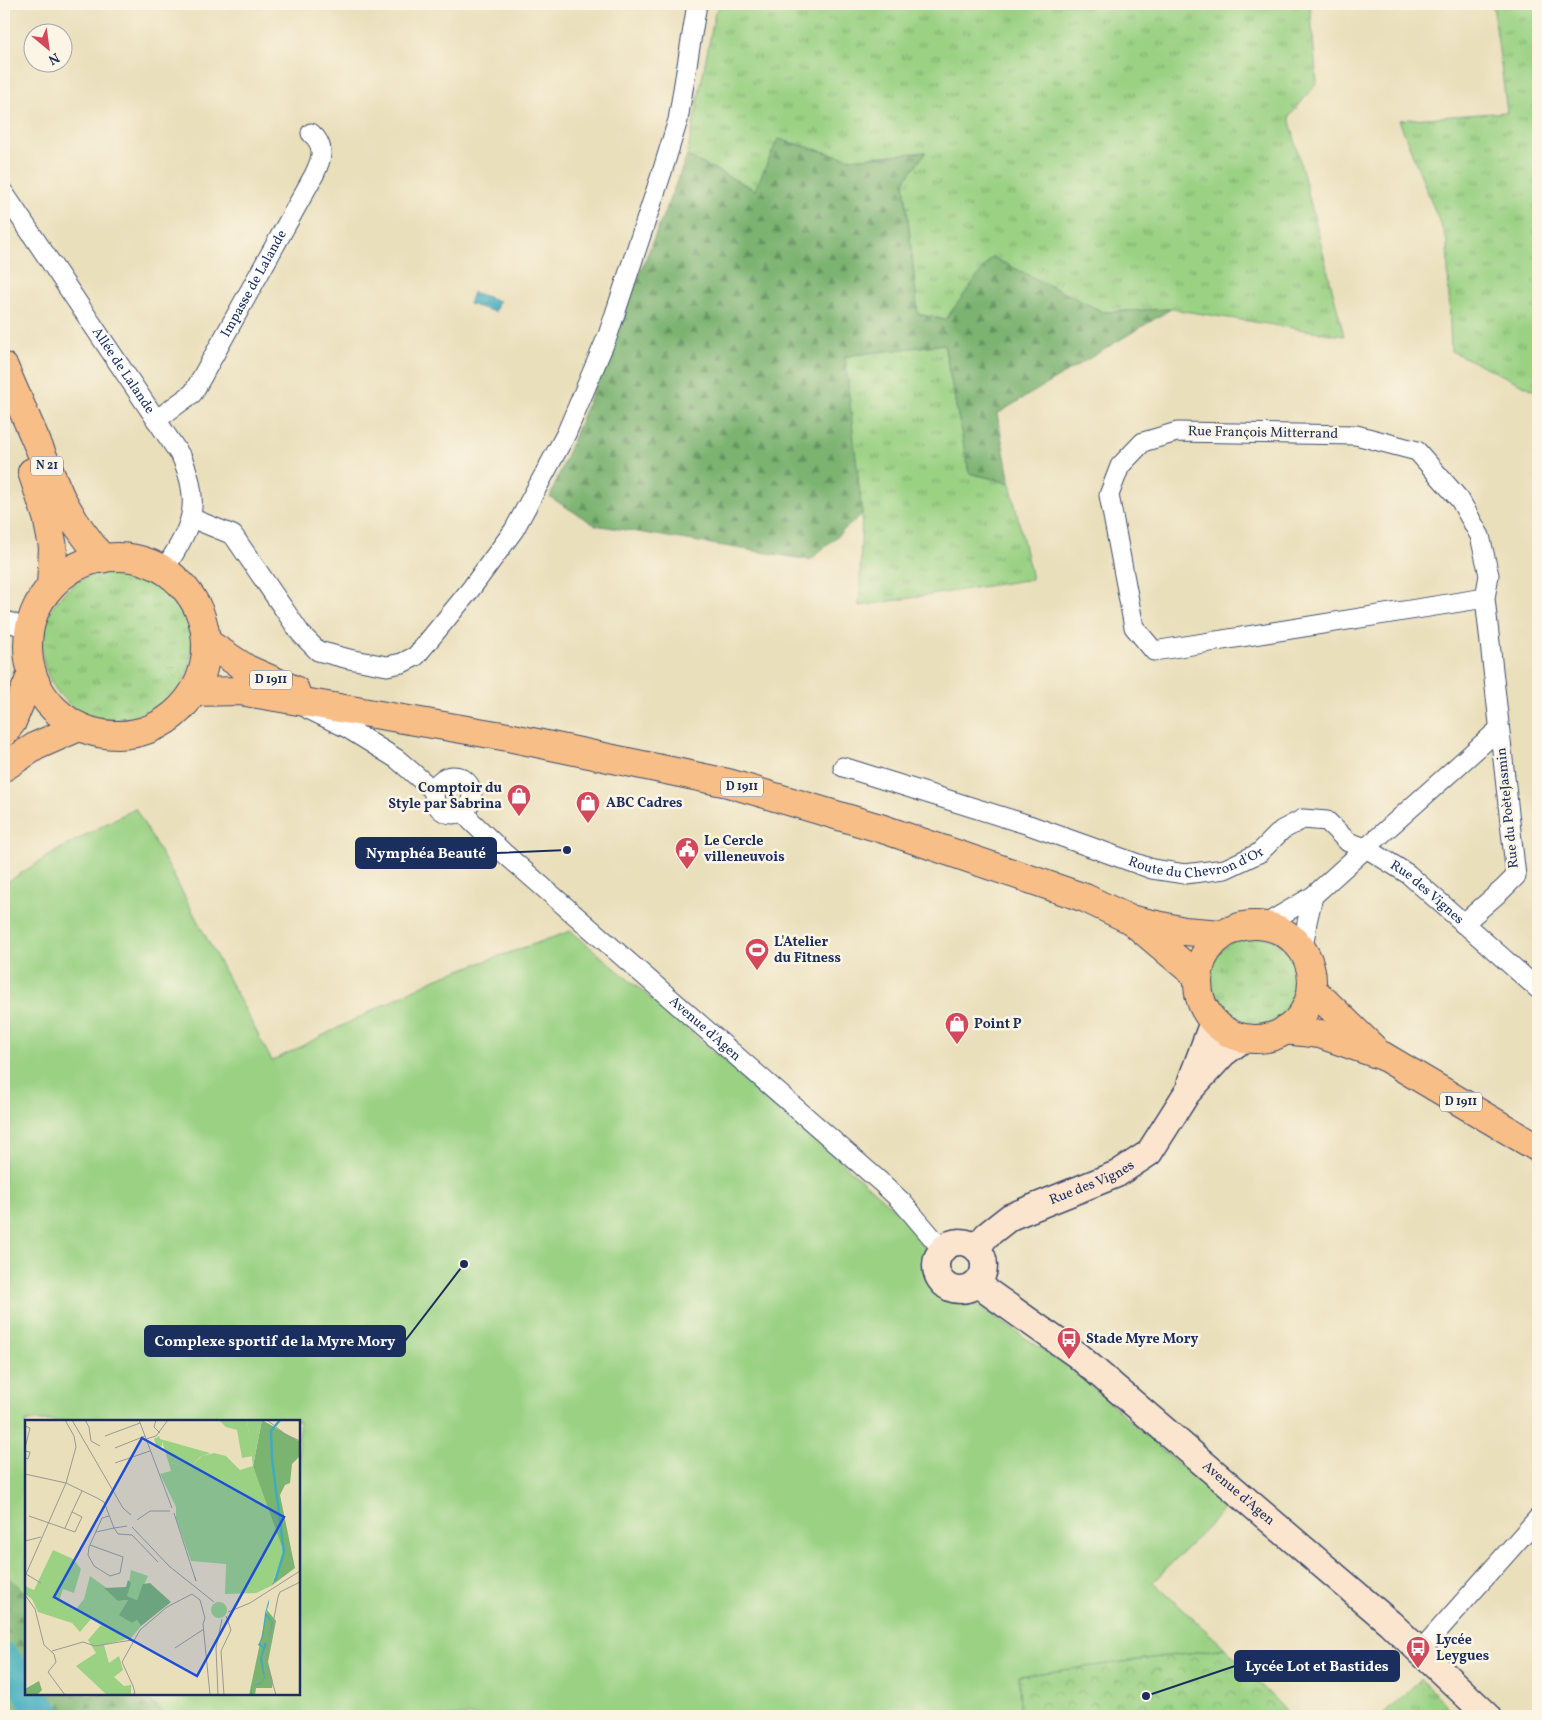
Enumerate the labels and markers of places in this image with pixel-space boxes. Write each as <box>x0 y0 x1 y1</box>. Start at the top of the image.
place label: Comptoir du Style par Sabrina <box>388 779 502 814</box>
shop icon: Comptoir du Style par Sabrina <box>506 783 532 817</box>
shop icon: ABC Cadres <box>575 790 601 824</box>
place label: ABC Cadres <box>606 794 683 813</box>
place label: Le Cercle villeneuvois <box>704 832 785 867</box>
public building icon: Le Cercle villeneuvois <box>674 836 700 870</box>
callout: Nymphéa Beauté <box>356 838 496 868</box>
place label: L'Atelier du Fitness <box>774 933 841 968</box>
sports icon: L'Atelier du Fitness <box>744 937 770 971</box>
shop icon: Point P <box>944 1011 970 1045</box>
place label: Point P <box>974 1015 1022 1034</box>
callout: Complexe sportif de la Myre Mory <box>145 1326 405 1356</box>
bus stop icon: Stade Myre Mory <box>1056 1326 1082 1360</box>
place label: Stade Myre Mory <box>1086 1330 1198 1349</box>
place label: Lycée Leygues <box>1436 1631 1489 1666</box>
bus stop icon: Lycée Leygues <box>1405 1635 1431 1669</box>
callout: Lycée Lot et Bastides <box>1235 1651 1399 1681</box>

